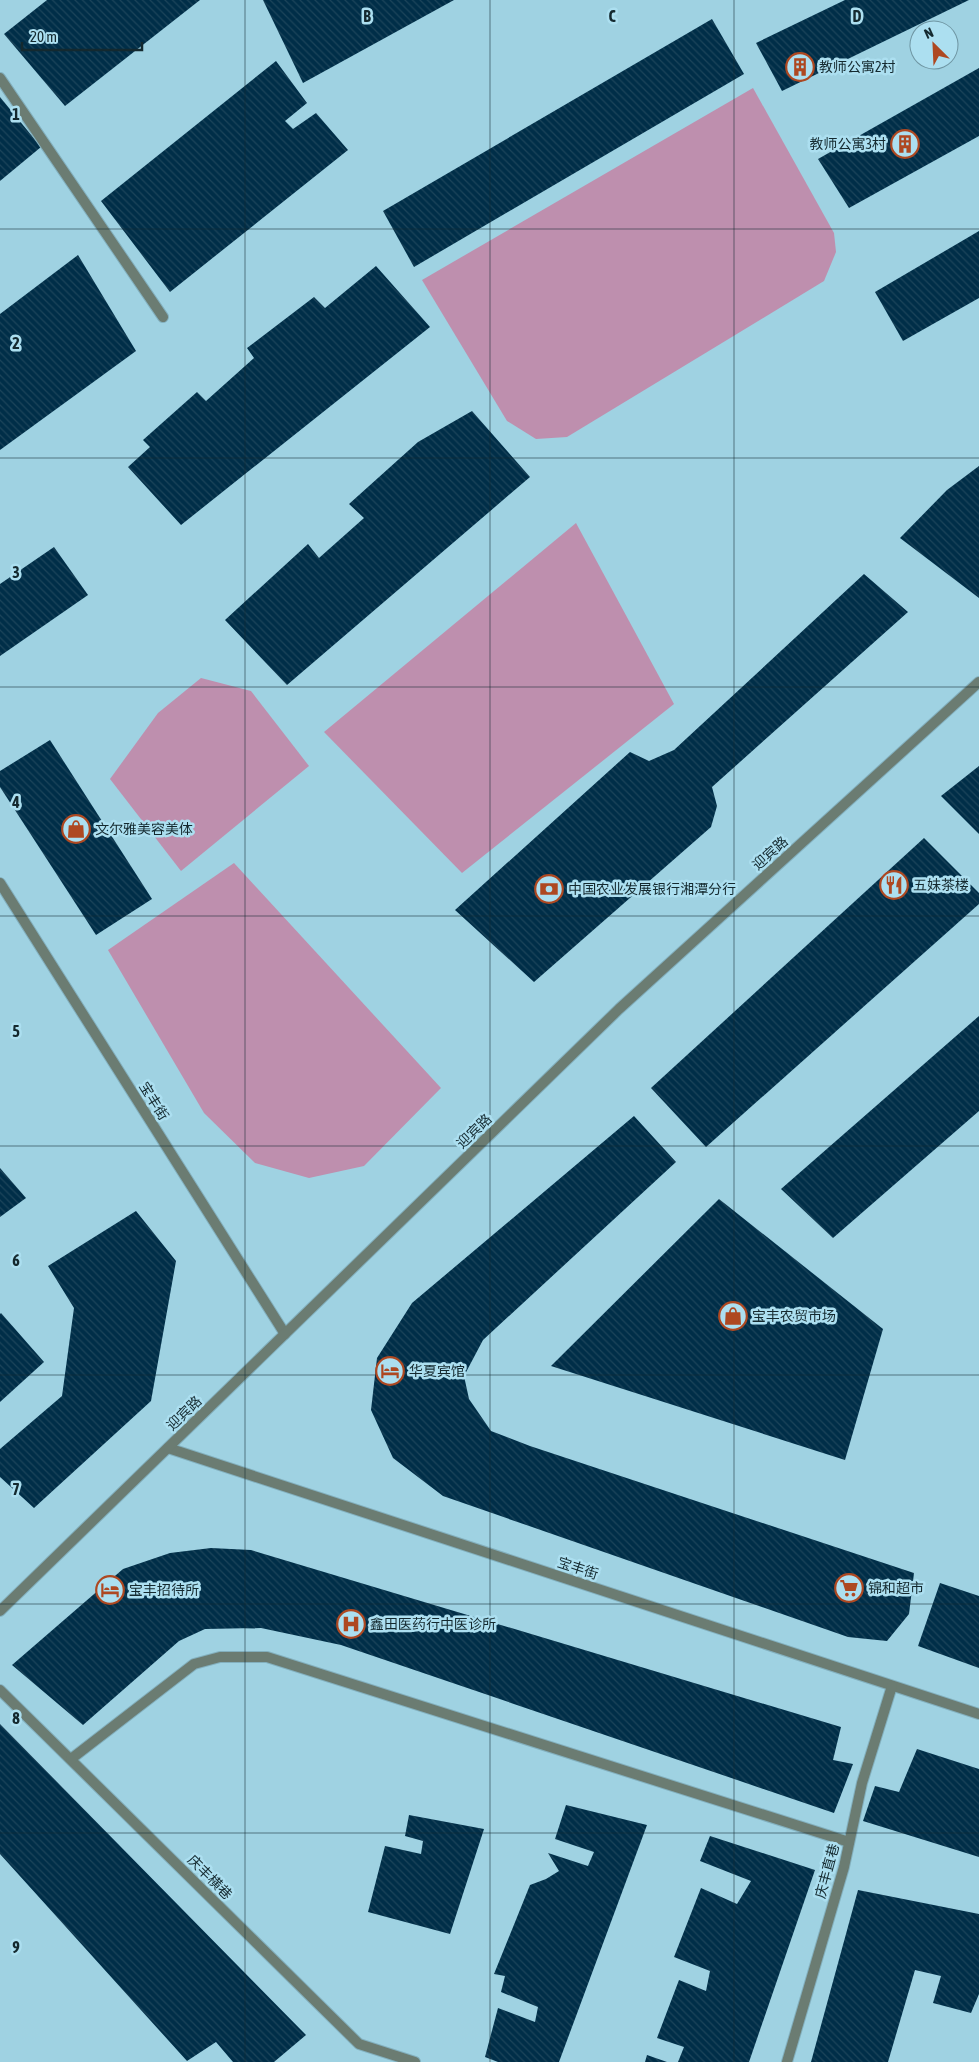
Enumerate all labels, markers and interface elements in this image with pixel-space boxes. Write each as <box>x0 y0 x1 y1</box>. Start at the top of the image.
text: B <box>363 7 371 25</box>
text: C <box>608 7 616 25</box>
text: D <box>853 7 862 25</box>
scale bar <box>22 20 142 52</box>
north arrow <box>909 20 959 70</box>
text: N <box>922 24 936 42</box>
text: 20 m <box>30 28 57 45</box>
building icon: 教师公寓2村 <box>785 52 815 82</box>
place label: 教师公寓2村 <box>819 59 896 75</box>
text: 1 <box>12 105 20 123</box>
building icon: 教师公寓3村 <box>890 129 920 159</box>
place label: 教师公寓3村 <box>809 136 886 152</box>
text: 2 <box>12 334 20 352</box>
text: 3 <box>12 563 20 581</box>
text: 4 <box>11 793 20 811</box>
shop icon: 文尔雅美容美体 <box>61 814 91 844</box>
place label: 文尔雅美容美体 <box>95 821 193 837</box>
street label: 迎宾路 <box>749 833 791 873</box>
restaurant icon: 五妹茶楼 <box>879 870 909 900</box>
bank icon: 中国农业发展银行湘潭分行 <box>534 874 564 904</box>
place label: 五妹茶楼 <box>913 877 969 893</box>
place label: 中国农业发展银行湘潭分行 <box>568 881 736 897</box>
text: 5 <box>12 1022 20 1040</box>
street label: 宝丰街 <box>136 1079 172 1123</box>
street label: 迎宾路 <box>453 1111 495 1151</box>
text: 6 <box>12 1251 20 1269</box>
shop icon: 宝丰农贸市场 <box>718 1301 748 1331</box>
place label: 宝丰农贸市场 <box>752 1308 836 1324</box>
hotel icon: 华夏宾馆 <box>375 1356 405 1386</box>
place label: 华夏宾馆 <box>409 1363 465 1379</box>
street label: 迎宾路 <box>163 1393 205 1433</box>
text: 7 <box>12 1480 20 1498</box>
street label: 宝丰街 <box>556 1554 600 1582</box>
supermarket icon: 锦和超市 <box>834 1573 864 1603</box>
hotel icon: 宝丰招待所 <box>95 1575 125 1605</box>
place label: 锦和超市 <box>868 1580 924 1596</box>
place label: 宝丰招待所 <box>129 1582 199 1598</box>
hospital icon: 鑫田医药行中医诊所 <box>336 1609 366 1639</box>
place label: 鑫田医药行中医诊所 <box>370 1616 496 1632</box>
text: 8 <box>12 1709 20 1727</box>
street label: 庆丰直巷 <box>812 1842 842 1900</box>
street label: 庆丰横巷 <box>185 1852 235 1902</box>
text: 9 <box>12 1938 20 1956</box>

